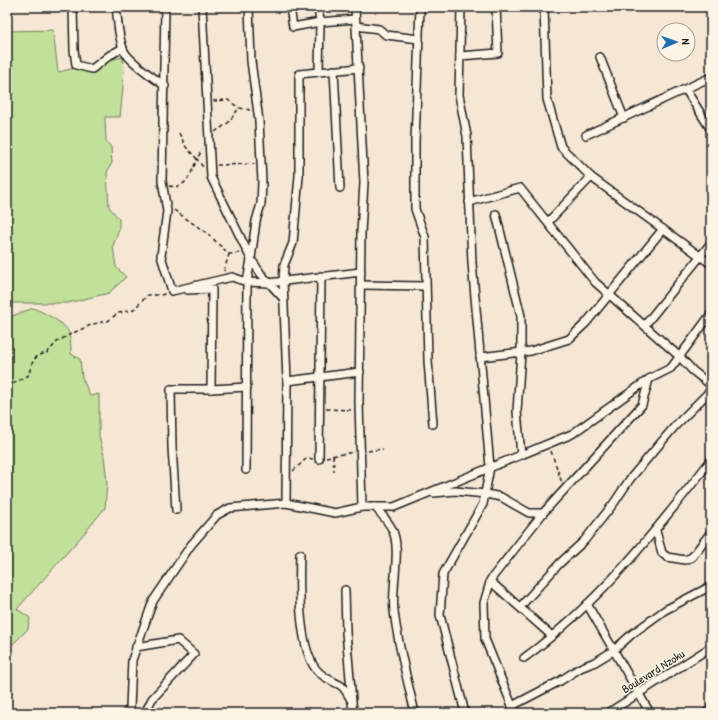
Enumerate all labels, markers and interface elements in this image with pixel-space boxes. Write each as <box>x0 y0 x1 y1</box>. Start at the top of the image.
north arrow <box>656 22 696 62</box>
text: N <box>679 38 693 45</box>
street label: Boulevard Nzoku <box>618 645 688 697</box>

